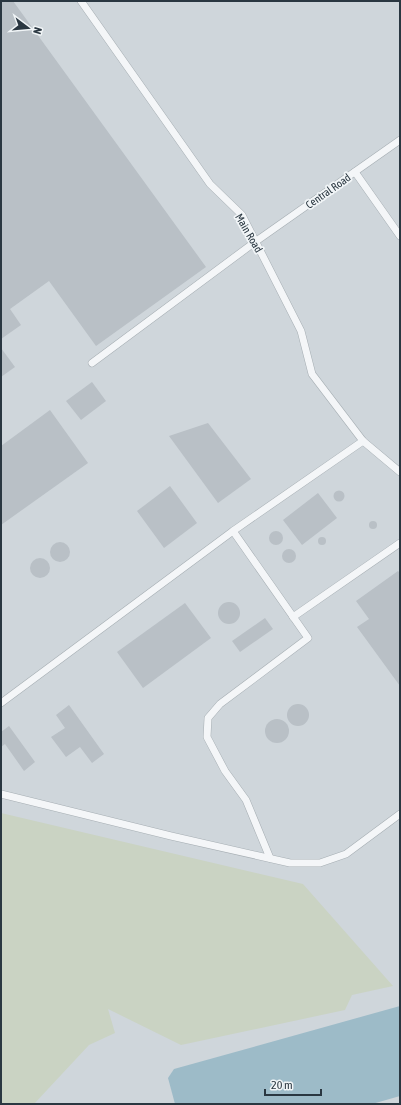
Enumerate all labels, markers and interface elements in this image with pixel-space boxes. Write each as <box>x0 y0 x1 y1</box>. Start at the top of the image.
north arrow <box>8 8 48 48</box>
text: N <box>31 26 44 36</box>
street label: Central Road <box>303 171 353 211</box>
street label: Main Road <box>233 211 265 255</box>
scale bar <box>265 1071 321 1097</box>
text: 20 m <box>271 1078 293 1092</box>

